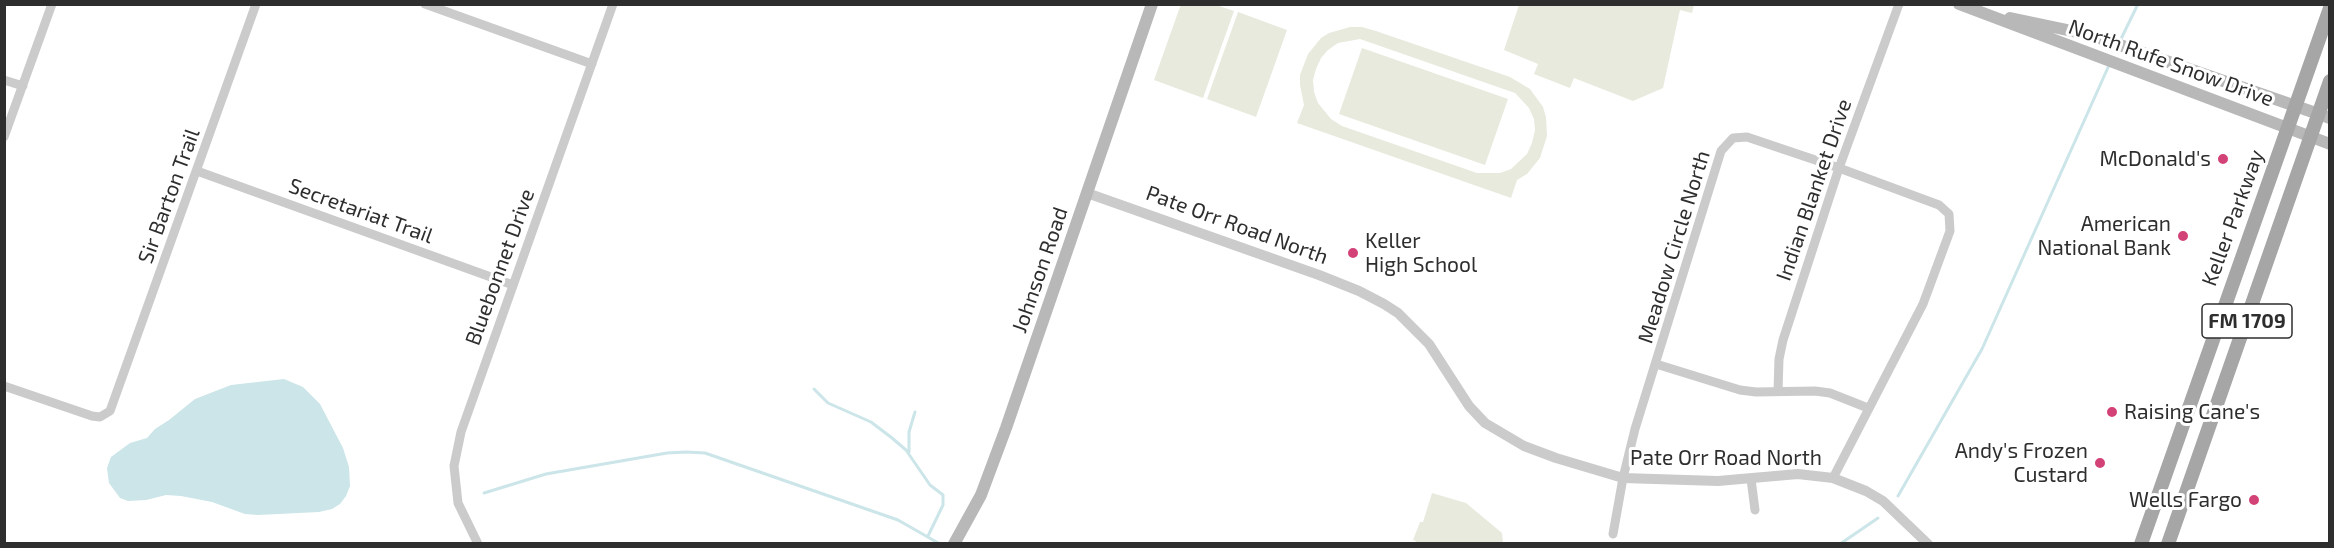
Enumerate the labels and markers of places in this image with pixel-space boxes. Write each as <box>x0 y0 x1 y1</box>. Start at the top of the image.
place label: McDonald's <box>2099 146 2211 172</box>
marker: McDonald's <box>2216 152 2230 166</box>
place label: American National Bank <box>2037 211 2171 261</box>
place label: Keller High School <box>1365 228 1477 278</box>
marker: American National Bank <box>2176 229 2190 243</box>
marker: Keller High School <box>1346 246 1360 260</box>
place label: Raising Cane's <box>2124 399 2260 425</box>
marker: Raising Cane's <box>2105 405 2119 419</box>
place label: Andy's Frozen Custard <box>1955 438 2088 488</box>
marker: Andy's Frozen Custard <box>2093 456 2107 470</box>
place label: Wells Fargo <box>2129 487 2242 513</box>
marker: Wells Fargo <box>2247 493 2261 507</box>

